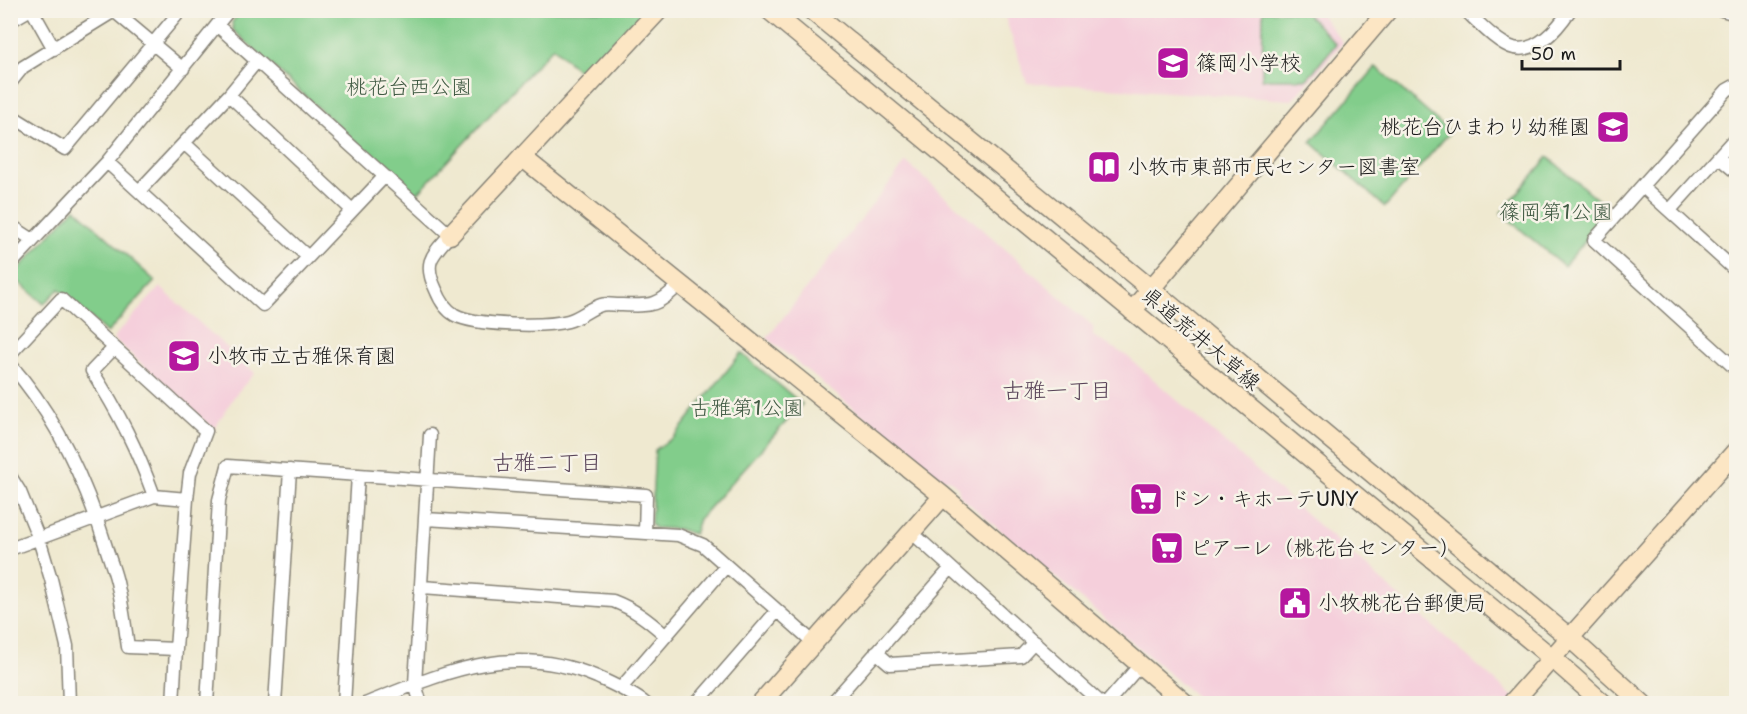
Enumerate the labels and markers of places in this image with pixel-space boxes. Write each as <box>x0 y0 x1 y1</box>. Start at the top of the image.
school or university icon: 篠岡小学校 <box>1155 45 1191 81</box>
place label: 篠岡小学校 <box>1196 49 1301 77</box>
school or university icon: 桃花台ひまわり幼稚園 <box>1595 109 1631 145</box>
place label: 桃花台ひまわり幼稚園 <box>1380 113 1590 141</box>
library icon: 小牧市東部市民センター図書室 <box>1086 149 1122 185</box>
place label: 小牧市東部市民センター図書室 <box>1127 153 1420 181</box>
school or university icon: 小牧市立古雅保育園 <box>166 338 202 374</box>
place label: 小牧市立古雅保育園 <box>207 342 396 370</box>
supermarket icon: ドン・キホーテUNY <box>1128 481 1164 517</box>
place label: ドン・キホーテUNY <box>1169 485 1359 513</box>
supermarket icon: ピアーレ（桃花台センター） <box>1149 530 1185 566</box>
place label: ピアーレ（桃花台センター） <box>1190 534 1460 562</box>
public building icon: 小牧桃花台郵便局 <box>1277 585 1313 621</box>
place label: 小牧桃花台郵便局 <box>1318 589 1486 617</box>

